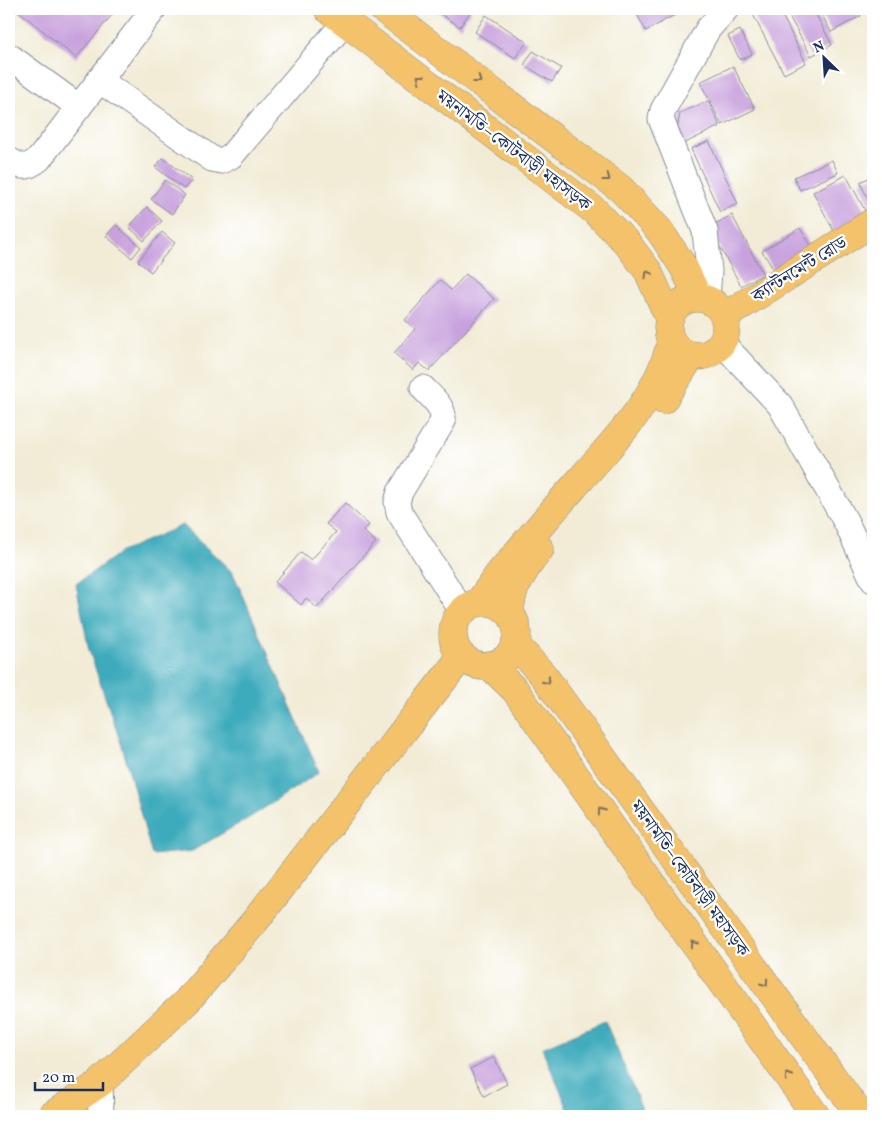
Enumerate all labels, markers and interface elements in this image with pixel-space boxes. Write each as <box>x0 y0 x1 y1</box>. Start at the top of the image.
north arrow <box>800 32 850 82</box>
text: N <box>811 37 828 58</box>
one-way arrow <box>472 75 481 83</box>
one-way arrow <box>417 76 426 84</box>
street label: ময়নামতি–কোটবাড়ী মহাসড়ক <box>430 84 597 219</box>
one-way arrow <box>601 172 611 181</box>
street label: ক্যান্টনমেন্ট রোড <box>747 231 853 310</box>
one-way arrow <box>645 270 655 279</box>
one-way arrow <box>542 675 550 684</box>
street label: ময়নামতি–কোটবাড়ী মহাসড়ক <box>623 795 755 963</box>
one-way arrow <box>598 808 606 817</box>
one-way arrow <box>691 940 700 950</box>
one-way arrow <box>759 977 768 987</box>
scale bar <box>35 1060 102 1092</box>
text: 20 m <box>42 1068 75 1089</box>
one-way arrow <box>785 1073 794 1082</box>

